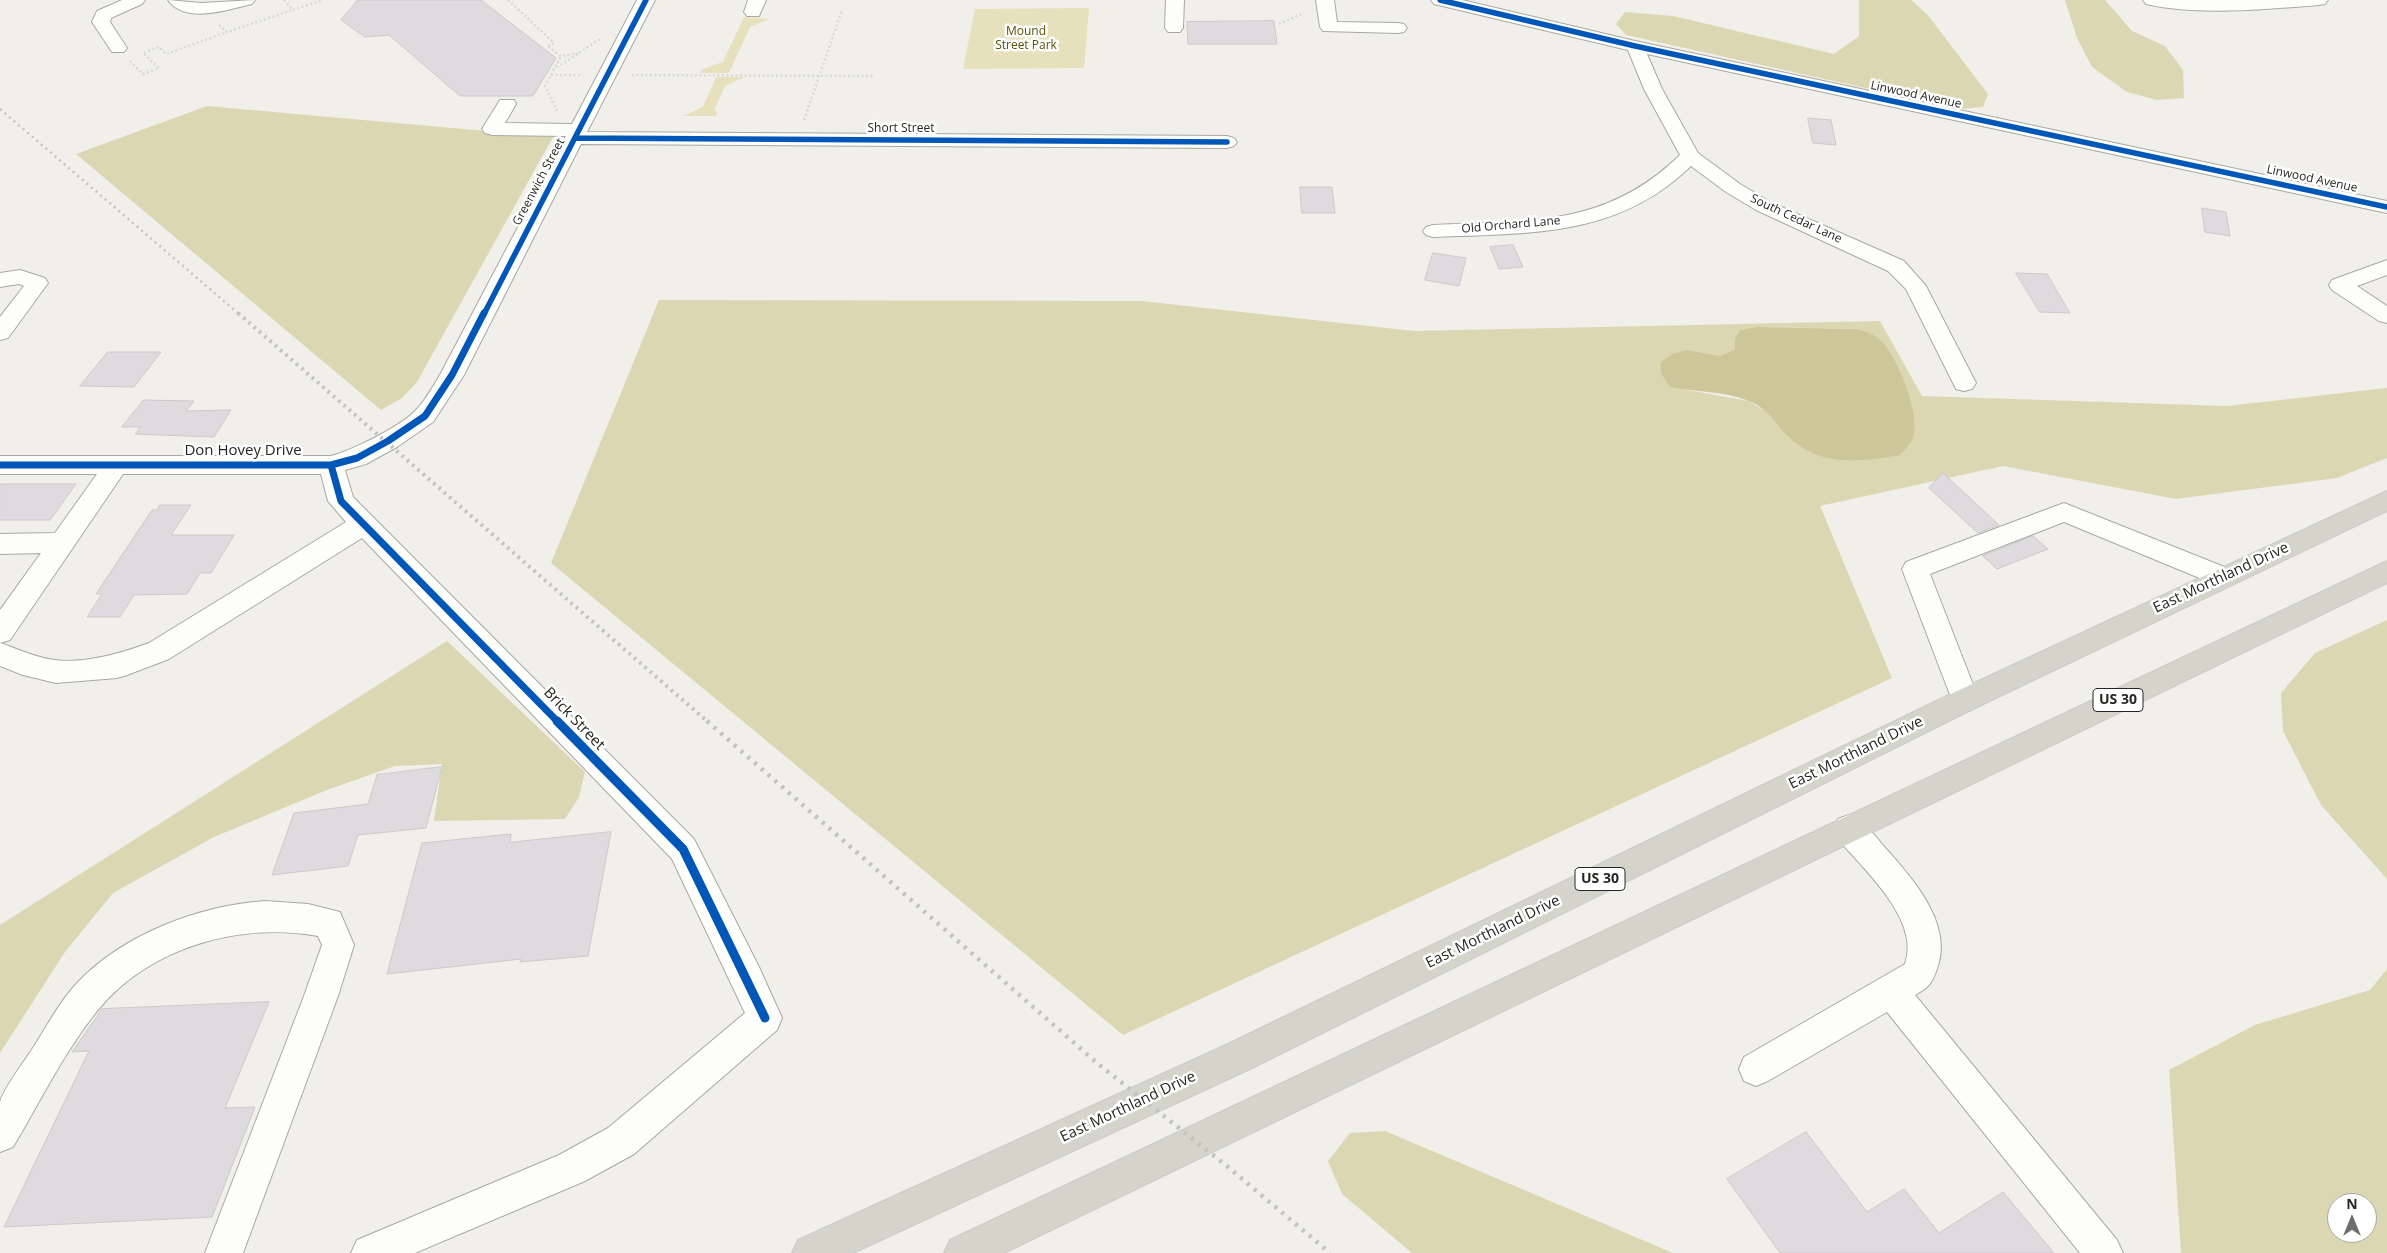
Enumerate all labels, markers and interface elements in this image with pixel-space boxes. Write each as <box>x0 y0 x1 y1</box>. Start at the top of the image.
park label: Mound Street Park <box>995 25 1057 53</box>
street label: Linwood Avenue <box>1869 78 1963 112</box>
street label: Short Street <box>868 122 934 136</box>
street label: Greenwich Street <box>510 136 568 228</box>
street label: Linwood Avenue <box>2265 162 2359 196</box>
street label: South Cedar Lane <box>1748 191 1844 247</box>
street label: Old Orchard Lane <box>1461 214 1561 236</box>
street label: Don Hovey Drive <box>184 442 302 460</box>
street label: East Morthland Drive <box>2150 539 2292 617</box>
street label: Brick Street <box>540 684 608 754</box>
road number: US 30 <box>2093 688 2143 712</box>
street label: East Morthland Drive <box>1786 713 1926 793</box>
road number: US 30 <box>1575 868 1625 891</box>
street label: East Morthland Drive <box>1423 892 1563 972</box>
street label: East Morthland Drive <box>1057 1068 1199 1146</box>
north arrow <box>2327 1193 2377 1243</box>
text: N <box>2346 1194 2358 1213</box>

